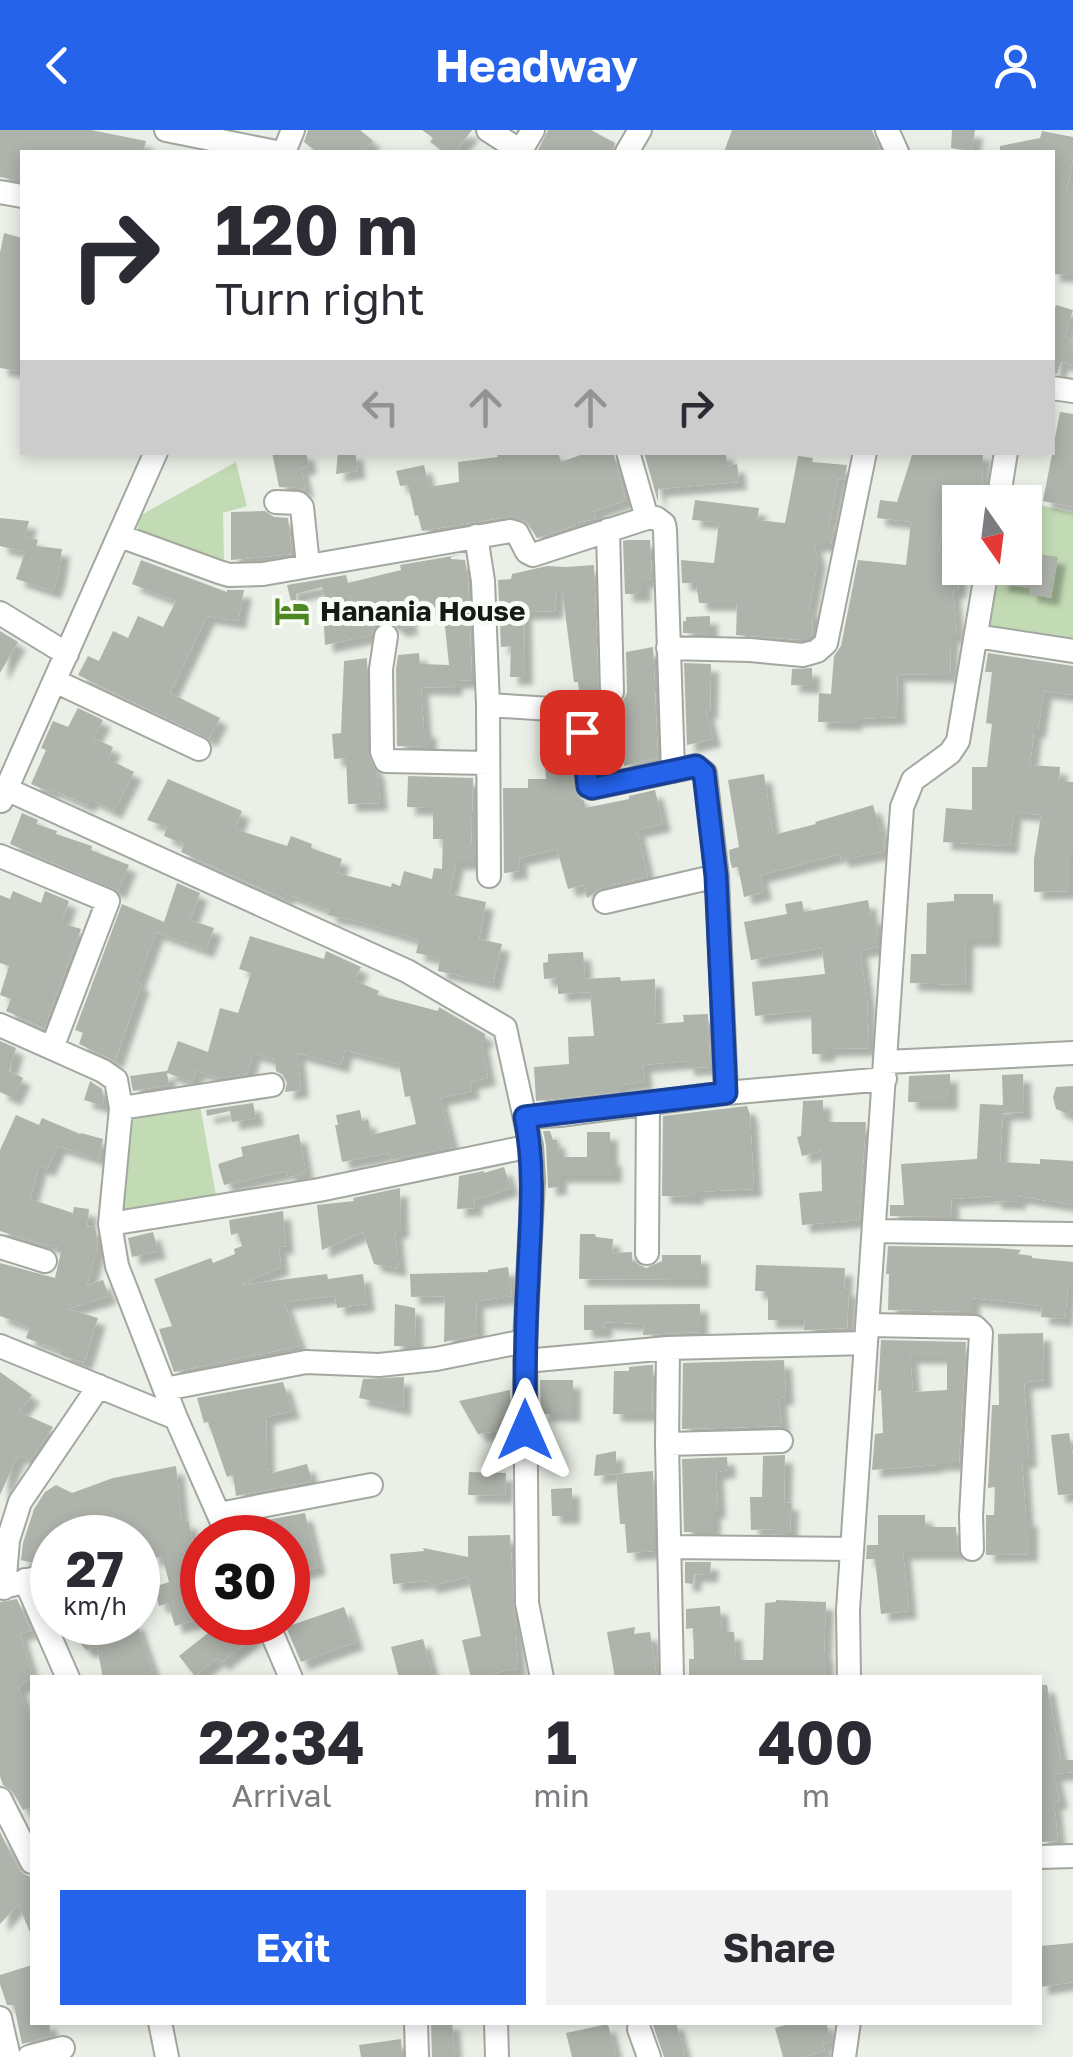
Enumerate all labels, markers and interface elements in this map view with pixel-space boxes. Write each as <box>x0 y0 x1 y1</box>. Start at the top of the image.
icon: back <box>30 38 85 93</box>
text: Headway <box>435 38 638 92</box>
icon: person <box>988 38 1043 93</box>
text: 120 m <box>215 186 418 270</box>
icon: right <box>50 190 180 320</box>
text: Turn right <box>215 271 425 325</box>
icon: left <box>353 380 408 435</box>
icon: ahead <box>458 380 513 435</box>
icon: ahead <box>563 380 618 435</box>
icon: right <box>668 380 723 435</box>
north arrow <box>942 485 1042 585</box>
map controls <box>942 485 1042 585</box>
hotel icon: Hanania House <box>273 592 311 630</box>
place label: Hanania House <box>320 594 526 627</box>
pin <box>540 690 625 775</box>
icon: arrive <box>555 705 610 760</box>
position arrow <box>473 1378 577 1482</box>
speed limit sign: 30 <box>180 1515 310 1645</box>
text: 27 <box>66 1538 124 1598</box>
text: km/h <box>63 1590 127 1621</box>
text: 22:34 <box>198 1705 365 1777</box>
text: 1 <box>546 1705 577 1777</box>
text: 400 <box>758 1705 874 1777</box>
text: Arrival <box>231 1776 332 1814</box>
text: min <box>533 1776 590 1814</box>
text: m <box>802 1776 830 1814</box>
button: Exit <box>60 1890 526 2005</box>
button: Share <box>546 1890 1012 2005</box>

